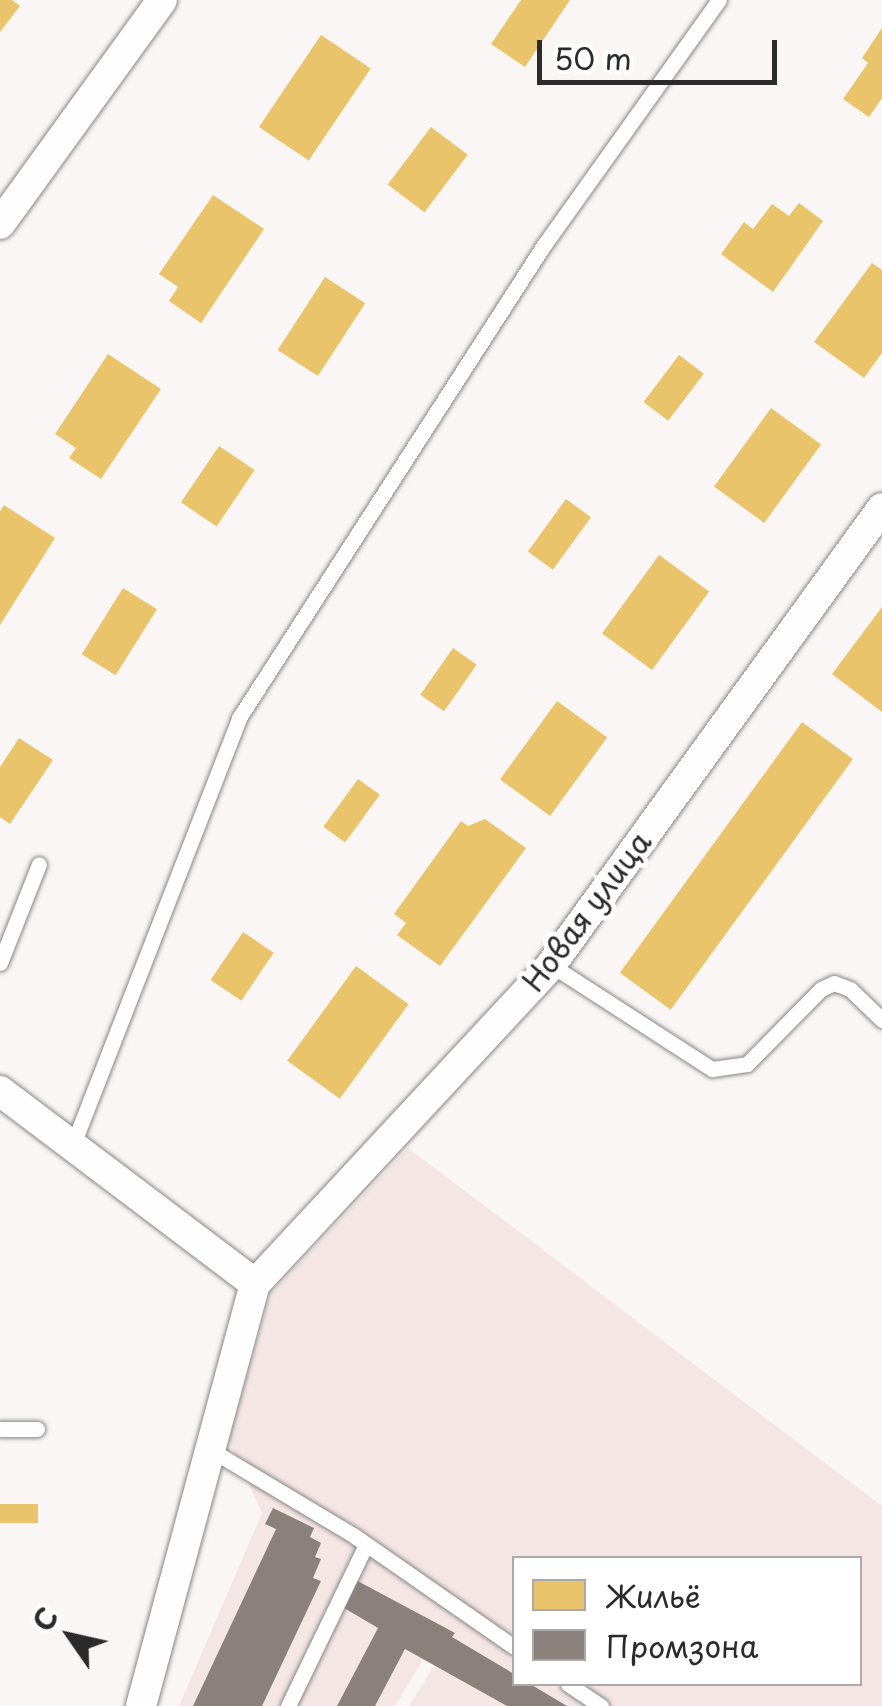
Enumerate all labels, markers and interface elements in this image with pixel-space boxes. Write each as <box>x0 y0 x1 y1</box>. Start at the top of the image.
scale bar <box>542 20 782 82</box>
text: 50 m <box>554 35 632 80</box>
street label: Новая улица <box>514 824 658 998</box>
legend <box>512 1556 862 1686</box>
text: Жильё <box>606 1573 701 1618</box>
north arrow <box>20 1586 120 1686</box>
text: С <box>21 1598 68 1640</box>
text: Промзона <box>606 1623 758 1668</box>

